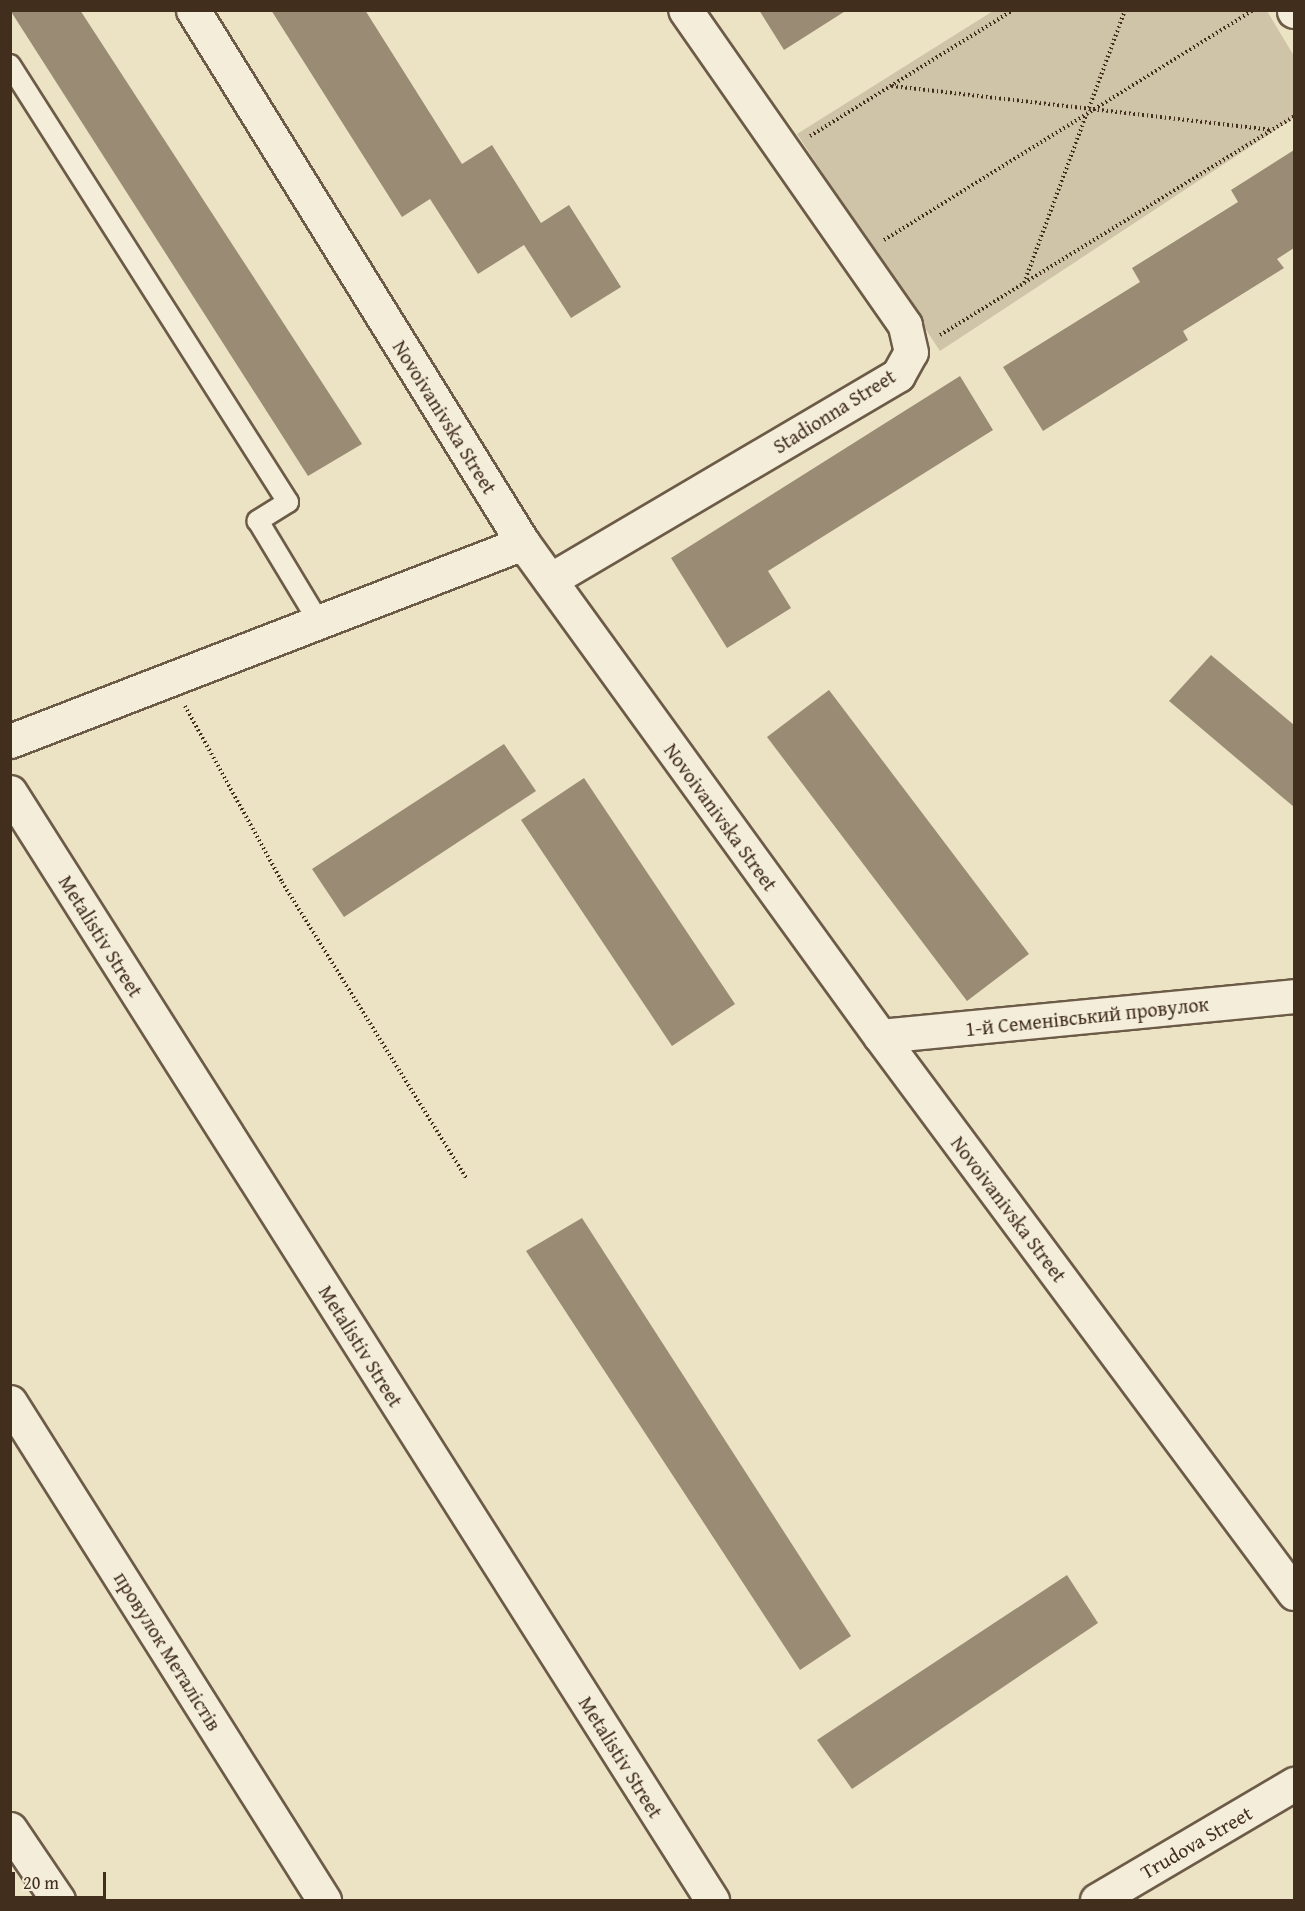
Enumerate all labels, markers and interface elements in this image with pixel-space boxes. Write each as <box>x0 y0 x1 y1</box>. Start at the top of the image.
street label: Novoivanivska Street <box>388 336 502 498</box>
street label: Stadionna Street <box>768 364 900 458</box>
street label: Novoivanivska Street <box>659 738 783 896</box>
street label: Metalistiv Street <box>54 871 148 1001</box>
street label: 1-й Семенівський провулок <box>964 991 1210 1041</box>
street label: Novoivanivska Street <box>946 1131 1072 1287</box>
street label: Metalistiv Street <box>314 1281 408 1411</box>
street label: провулок Металістів <box>109 1567 227 1735</box>
street label: Metalistiv Street <box>574 1692 668 1822</box>
street label: Trudova Street <box>1136 1800 1256 1884</box>
scale bar <box>15 1860 110 1898</box>
text: 20 m <box>23 1869 59 1896</box>

